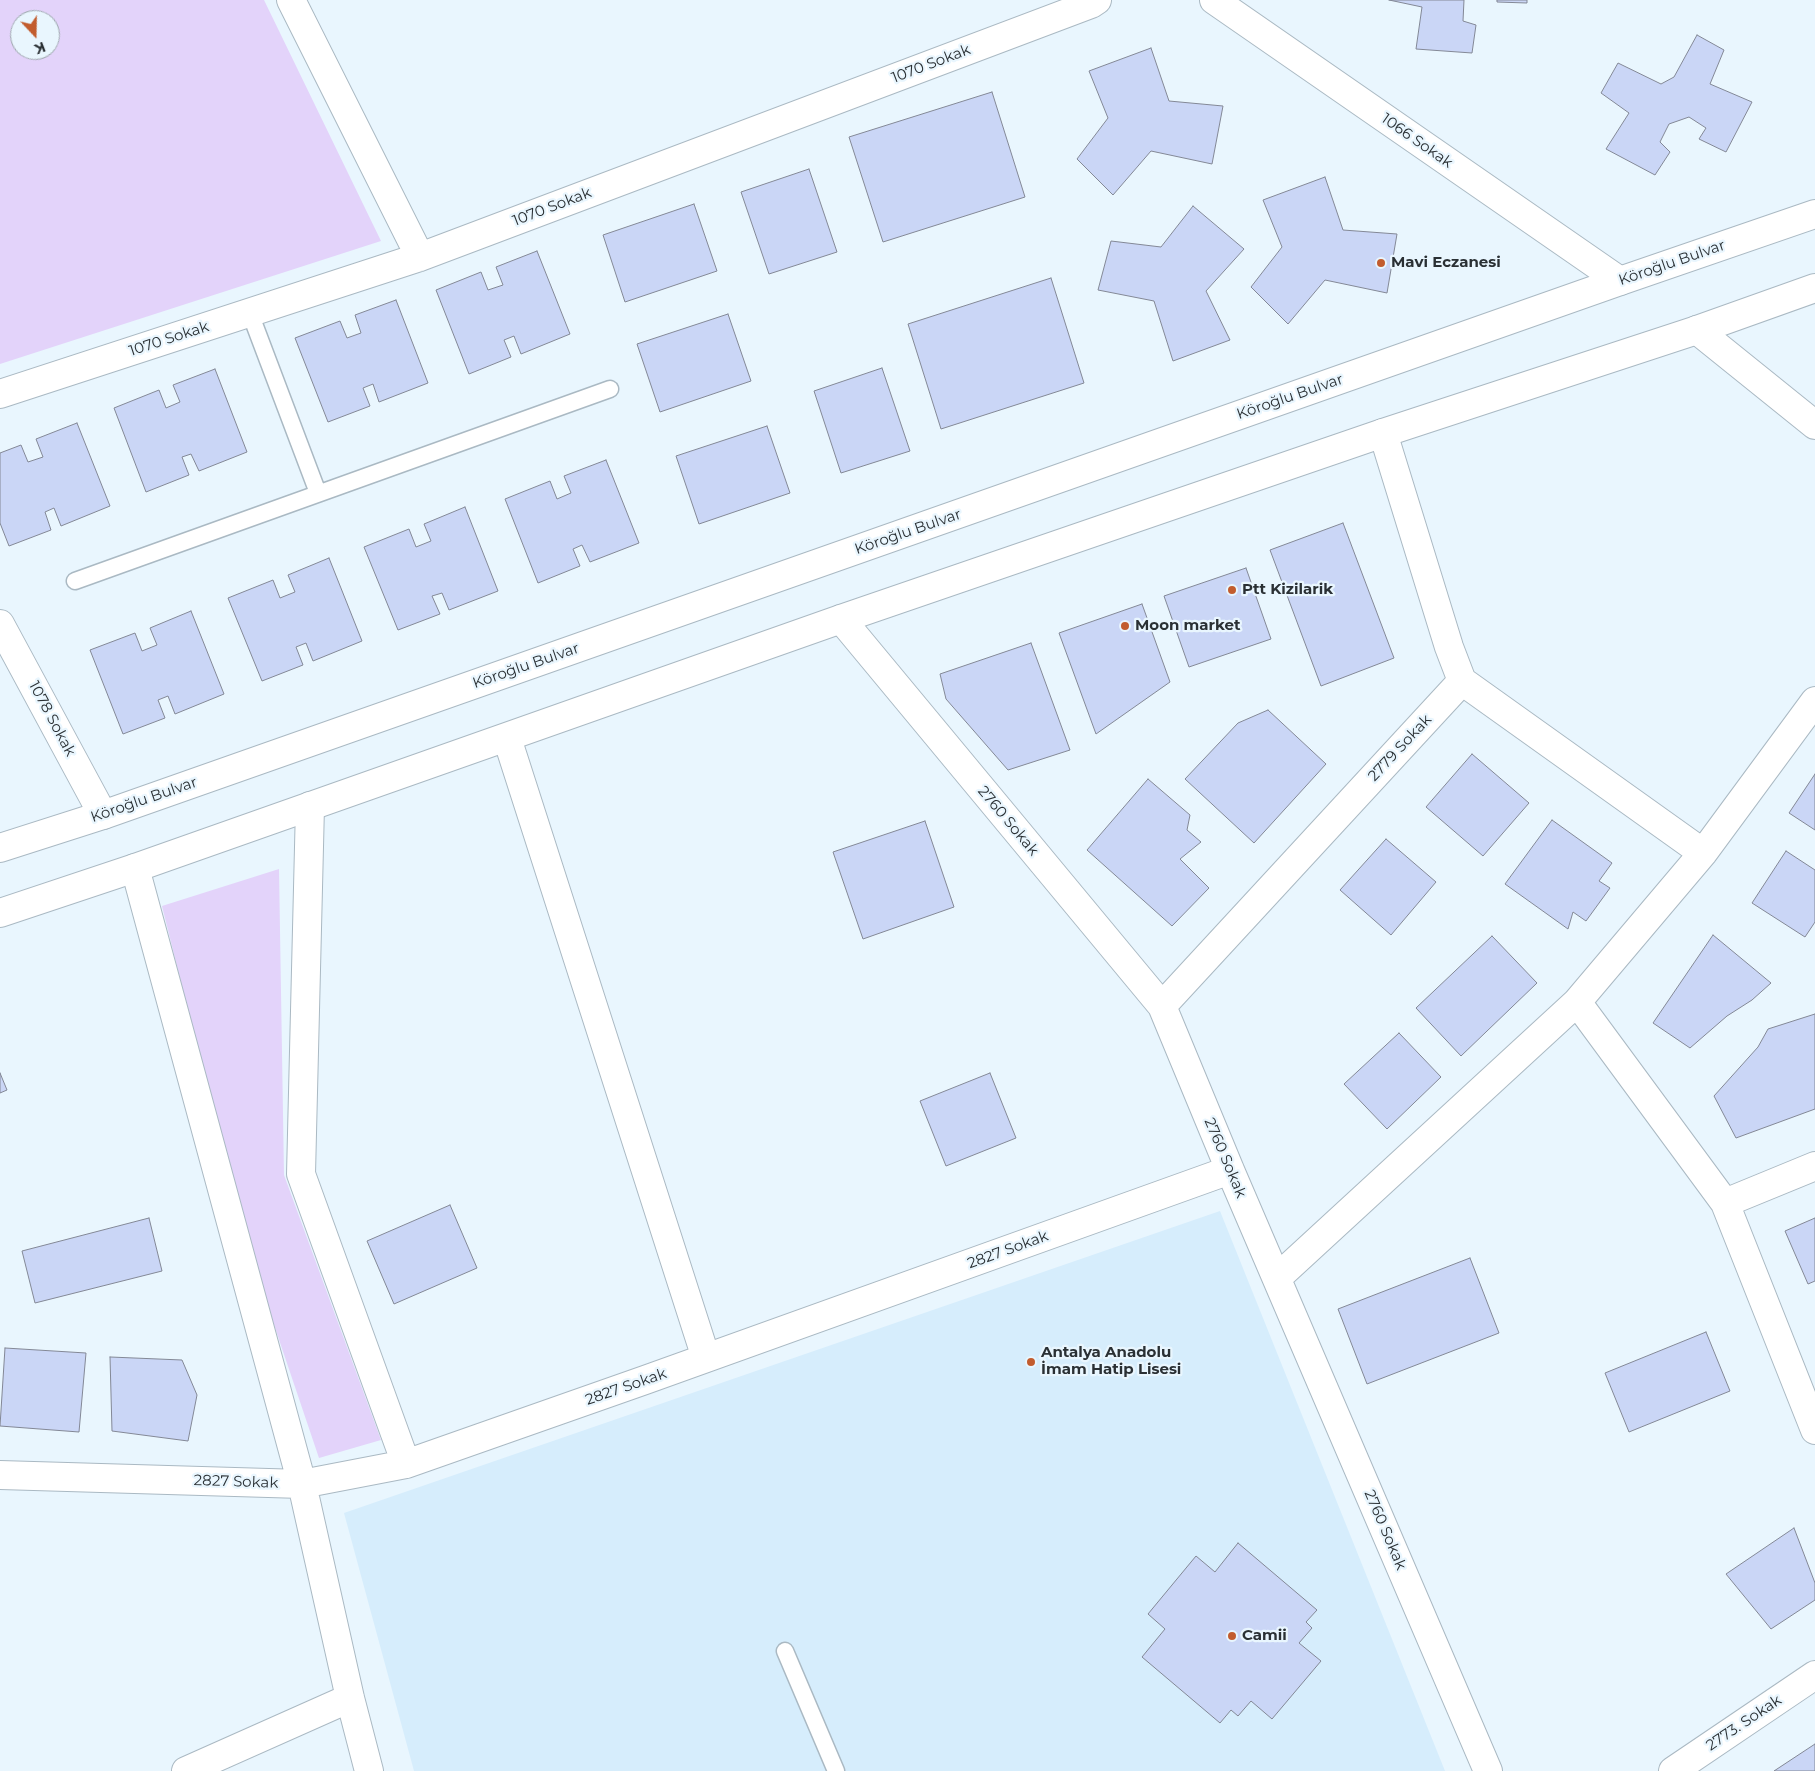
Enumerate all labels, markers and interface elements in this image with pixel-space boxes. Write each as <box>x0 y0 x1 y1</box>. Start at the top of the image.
north arrow <box>10 10 60 60</box>
text: K <box>32 38 48 58</box>
street label: 1070 Sokak <box>889 41 973 87</box>
street label: 1066 Sokak <box>1378 110 1456 172</box>
street label: 1070 Sokak <box>510 184 594 230</box>
street label: Köroğlu Bulvar <box>1616 236 1728 290</box>
place label: Mavi Eczanesi <box>1391 254 1501 272</box>
marker: Mavi Eczanesi <box>1375 257 1387 269</box>
street label: 1070 Sokak <box>127 318 211 360</box>
street label: Köroğlu Bulvar <box>1234 370 1346 424</box>
street label: Köroğlu Bulvar <box>852 505 964 559</box>
place label: Ptt Kizilarik <box>1242 581 1333 599</box>
marker: Ptt Kizilarik <box>1226 584 1238 596</box>
place label: Moon market <box>1135 617 1240 635</box>
marker: Moon market <box>1119 620 1131 632</box>
street label: Köroğlu Bulvar <box>470 639 582 693</box>
street label: 1078 Sokak <box>25 678 79 760</box>
street label: 2779 Sokak <box>1365 711 1435 785</box>
street label: Köroğlu Bulvar <box>88 773 200 827</box>
street label: 2760 Sokak <box>974 783 1042 859</box>
street label: 2760 Sokak <box>1200 1115 1250 1201</box>
street label: 2827 Sokak <box>965 1227 1051 1273</box>
place label: Antalya Anadolu İmam Hatip Lisesi <box>1041 1344 1181 1379</box>
marker: Antalya Anadolu İmam Hatip Lisesi <box>1025 1356 1037 1368</box>
street label: 2827 Sokak <box>583 1365 669 1409</box>
street label: 2827 Sokak <box>193 1472 279 1492</box>
street label: 2760 Sokak <box>1360 1487 1410 1573</box>
place label: Camii <box>1242 1627 1287 1645</box>
marker: Camii <box>1226 1630 1238 1642</box>
street label: 2773. Sokak <box>1703 1691 1785 1755</box>

